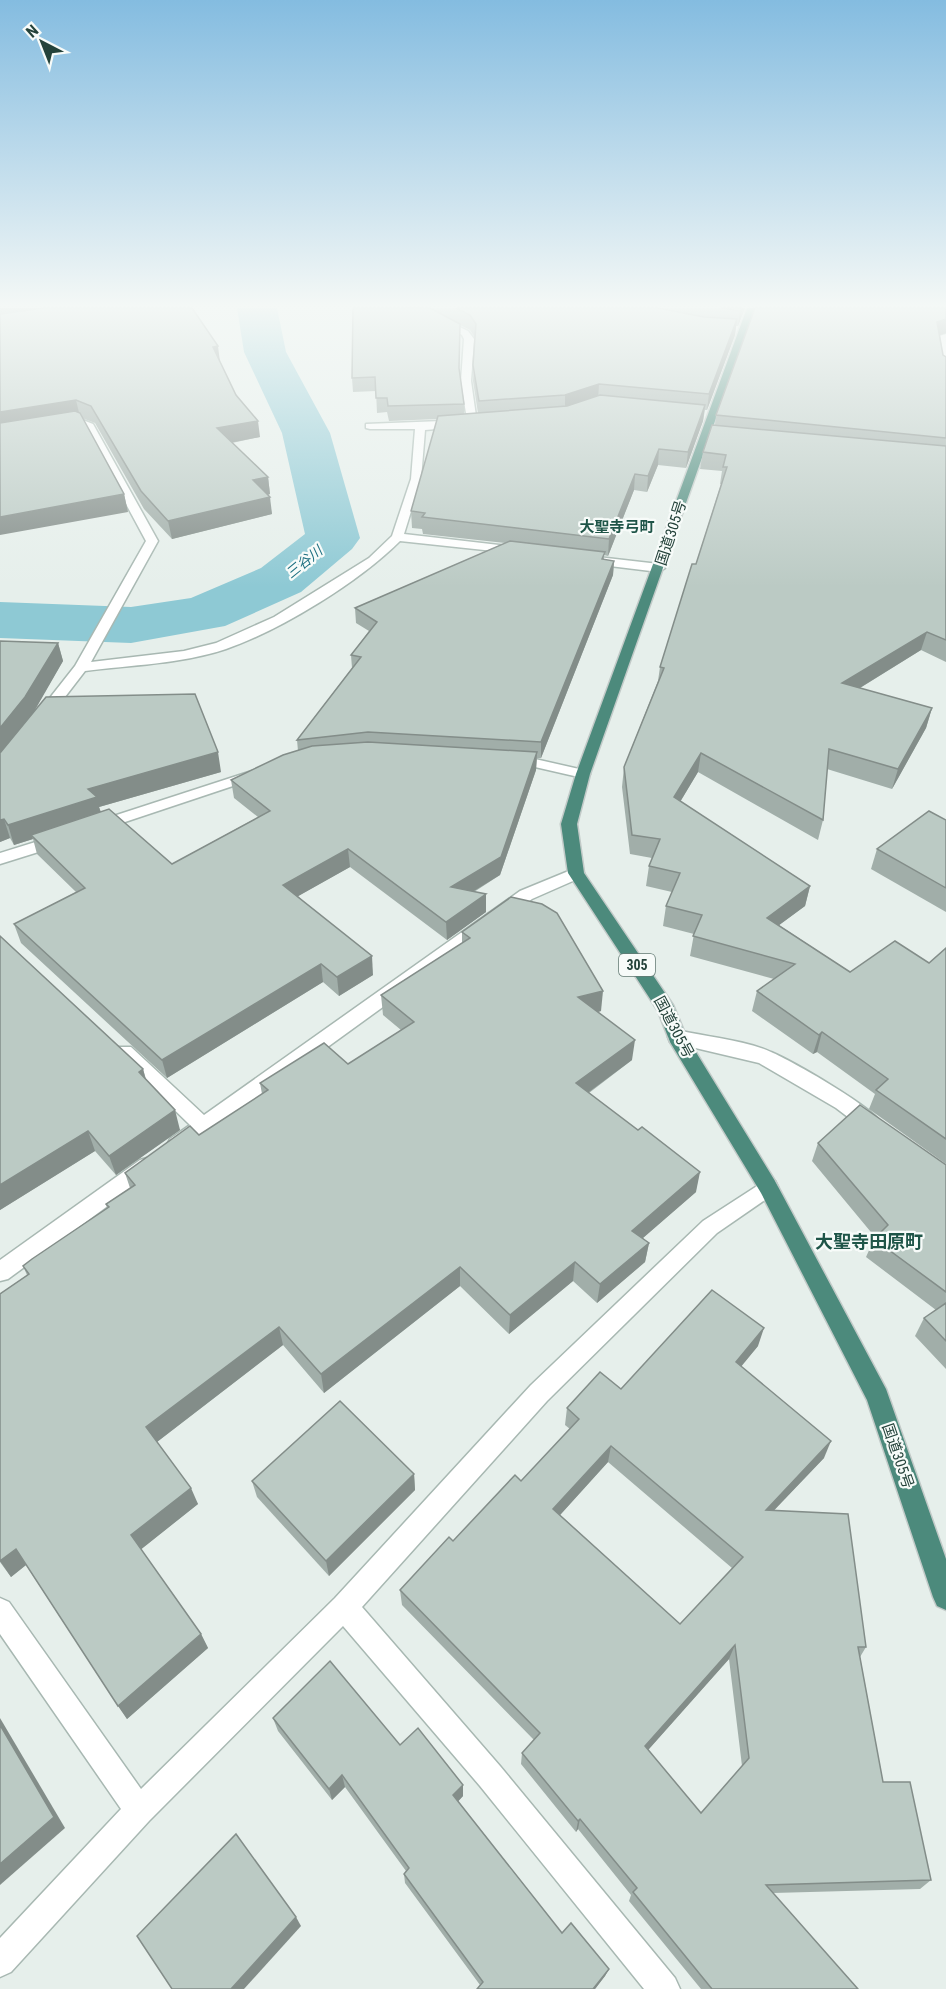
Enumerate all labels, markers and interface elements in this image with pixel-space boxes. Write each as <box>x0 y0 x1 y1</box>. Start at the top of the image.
north arrow <box>12 12 72 72</box>
text: N <box>22 21 42 42</box>
street label: 国道305号 <box>652 498 690 568</box>
district label: 大聖寺弓町 <box>579 518 655 536</box>
water label: 三谷川 <box>283 541 327 581</box>
road number: 305 <box>619 954 655 976</box>
street label: 国道305号 <box>650 993 698 1061</box>
district label: 大聖寺田原町 <box>815 1231 923 1252</box>
street label: 国道305号 <box>879 1421 917 1491</box>

